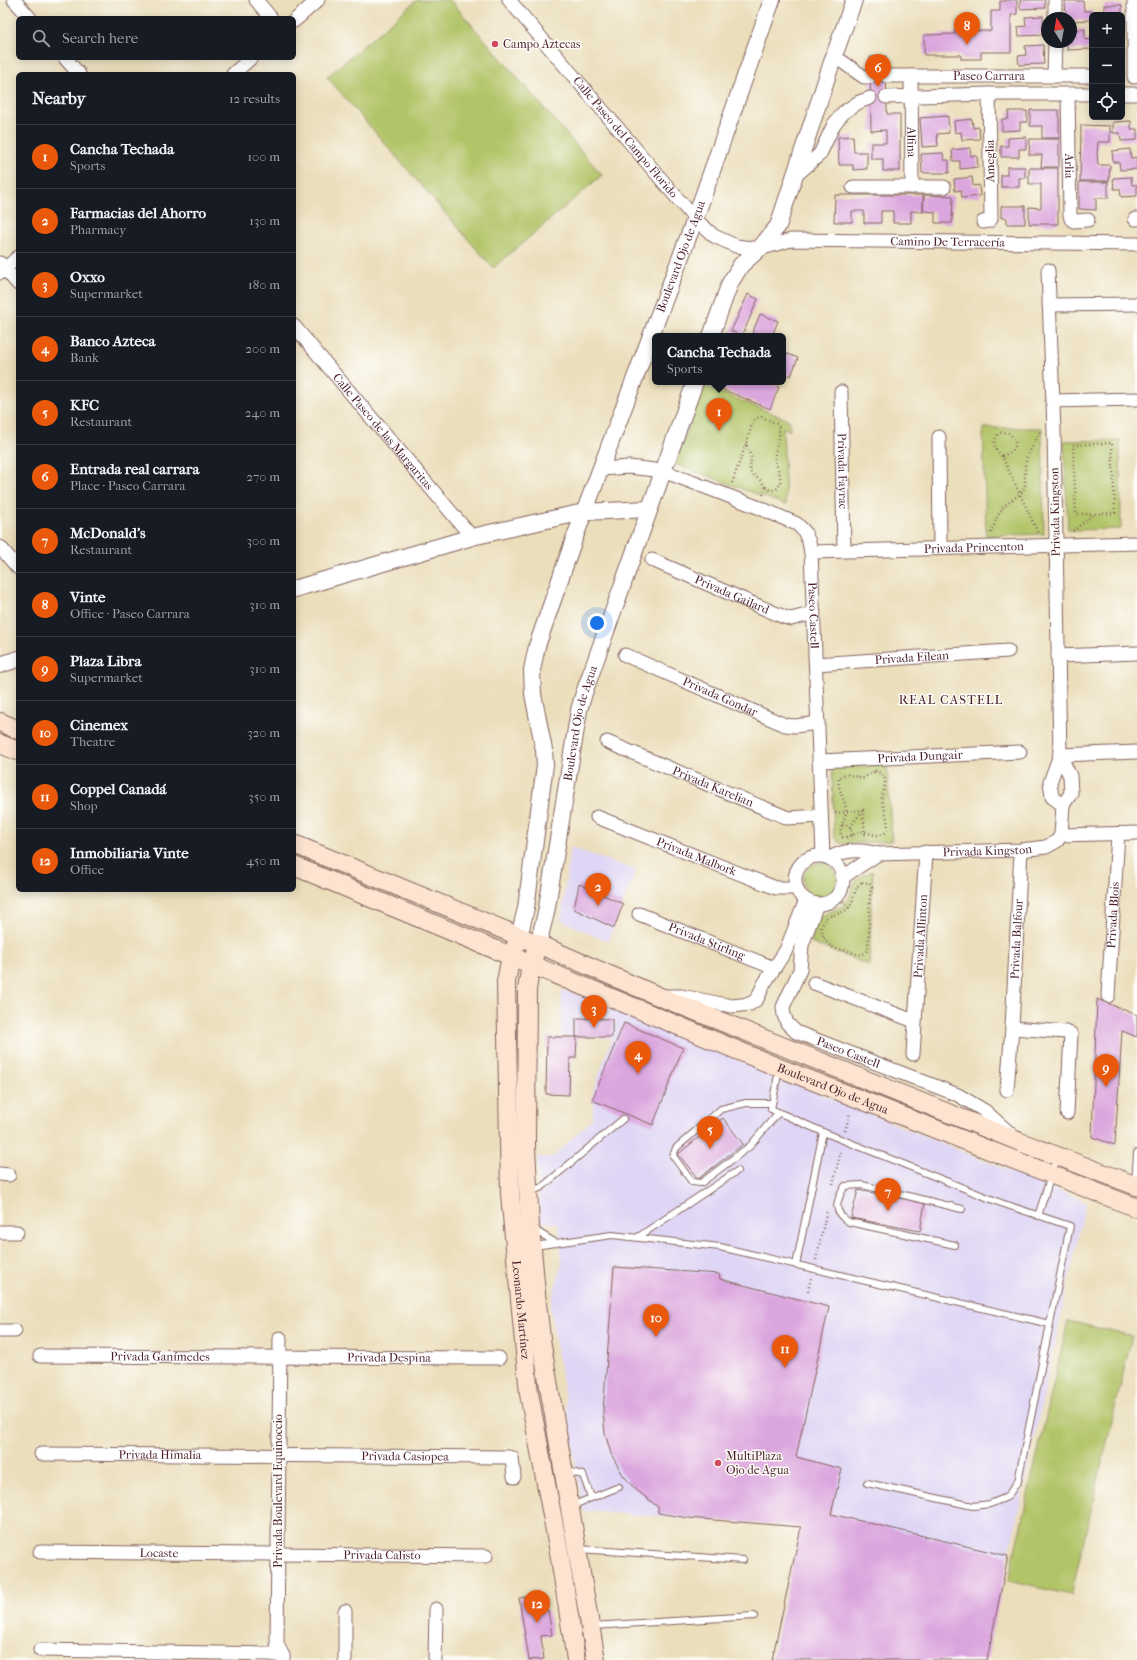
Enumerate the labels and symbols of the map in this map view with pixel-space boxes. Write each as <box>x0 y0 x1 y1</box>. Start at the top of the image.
pin: 8 <box>954 12 980 45</box>
north arrow <box>1041 12 1077 48</box>
place label: Campo Aztecas <box>503 37 581 51</box>
marker: Campo Aztecas <box>490 39 500 49</box>
pin: 6 <box>865 54 891 87</box>
street label: Paseo Carrara <box>953 69 1025 83</box>
street label: Calle Paseo del Campo Florido <box>570 74 681 201</box>
street label: Alfina <box>904 126 919 158</box>
street label: Ameglia <box>983 139 997 183</box>
street label: Arlia <box>1062 152 1076 179</box>
street label: Boulevard Ojo de Agua <box>653 198 708 314</box>
street label: Camino De Terracería <box>890 234 1005 249</box>
street label: Calle Paseo de las Margaritas <box>330 370 436 493</box>
pin: 1 <box>706 398 732 431</box>
street label: Privada Fayrac <box>835 433 850 509</box>
street label: Privada Kingston <box>1047 467 1063 557</box>
street label: Privada Princenton <box>924 539 1024 556</box>
street label: Privada Gailard <box>692 572 772 617</box>
street label: Paseo Castell <box>805 582 822 650</box>
your location <box>587 613 607 633</box>
street label: Privada Eilean <box>874 648 949 667</box>
street label: Boulevard Ojo de Agua <box>561 663 600 782</box>
street label: Privada Gondar <box>681 674 761 720</box>
district label: REAL CASTELL <box>899 692 1003 707</box>
street label: Privada Dungair <box>877 748 964 765</box>
street label: Privada Karelian <box>670 763 756 810</box>
street label: Privada Malbork <box>654 834 739 879</box>
street label: Privada Kingston <box>943 842 1033 859</box>
pin: 2 <box>585 873 611 906</box>
street label: Privada Blois <box>1104 881 1122 949</box>
street label: Privada Allinton <box>911 894 930 979</box>
street label: Privada Balfour <box>1007 898 1026 980</box>
street label: Privada Stirling <box>666 920 748 963</box>
pin: 3 <box>581 995 607 1028</box>
street label: Paseo Castell <box>815 1034 883 1071</box>
pin: 4 <box>625 1041 651 1074</box>
pin: 9 <box>1093 1054 1119 1087</box>
street label: Boulevard Ojo de Agua <box>775 1061 891 1117</box>
pin: 5 <box>697 1116 723 1149</box>
pin: 7 <box>875 1178 901 1211</box>
street label: Leonardo Martínez <box>509 1260 533 1361</box>
pin: 10 <box>643 1304 669 1337</box>
pin: 11 <box>772 1335 798 1368</box>
street label: Privada Ganímedes <box>110 1349 210 1364</box>
street label: Privada Despina <box>347 1350 431 1365</box>
street label: Privada Boulevard Equinoccio <box>271 1414 285 1568</box>
street label: Privada Himalia <box>119 1447 202 1462</box>
street label: Privada Casiopea <box>361 1449 449 1464</box>
place label: MultiPlaza Ojo de Agua <box>726 1449 789 1477</box>
marker: MultiPlaza Ojo de Agua <box>713 1458 723 1468</box>
street label: Locaste <box>139 1546 179 1560</box>
street label: Privada Calisto <box>343 1548 421 1562</box>
pin: 12 <box>524 1590 550 1623</box>

